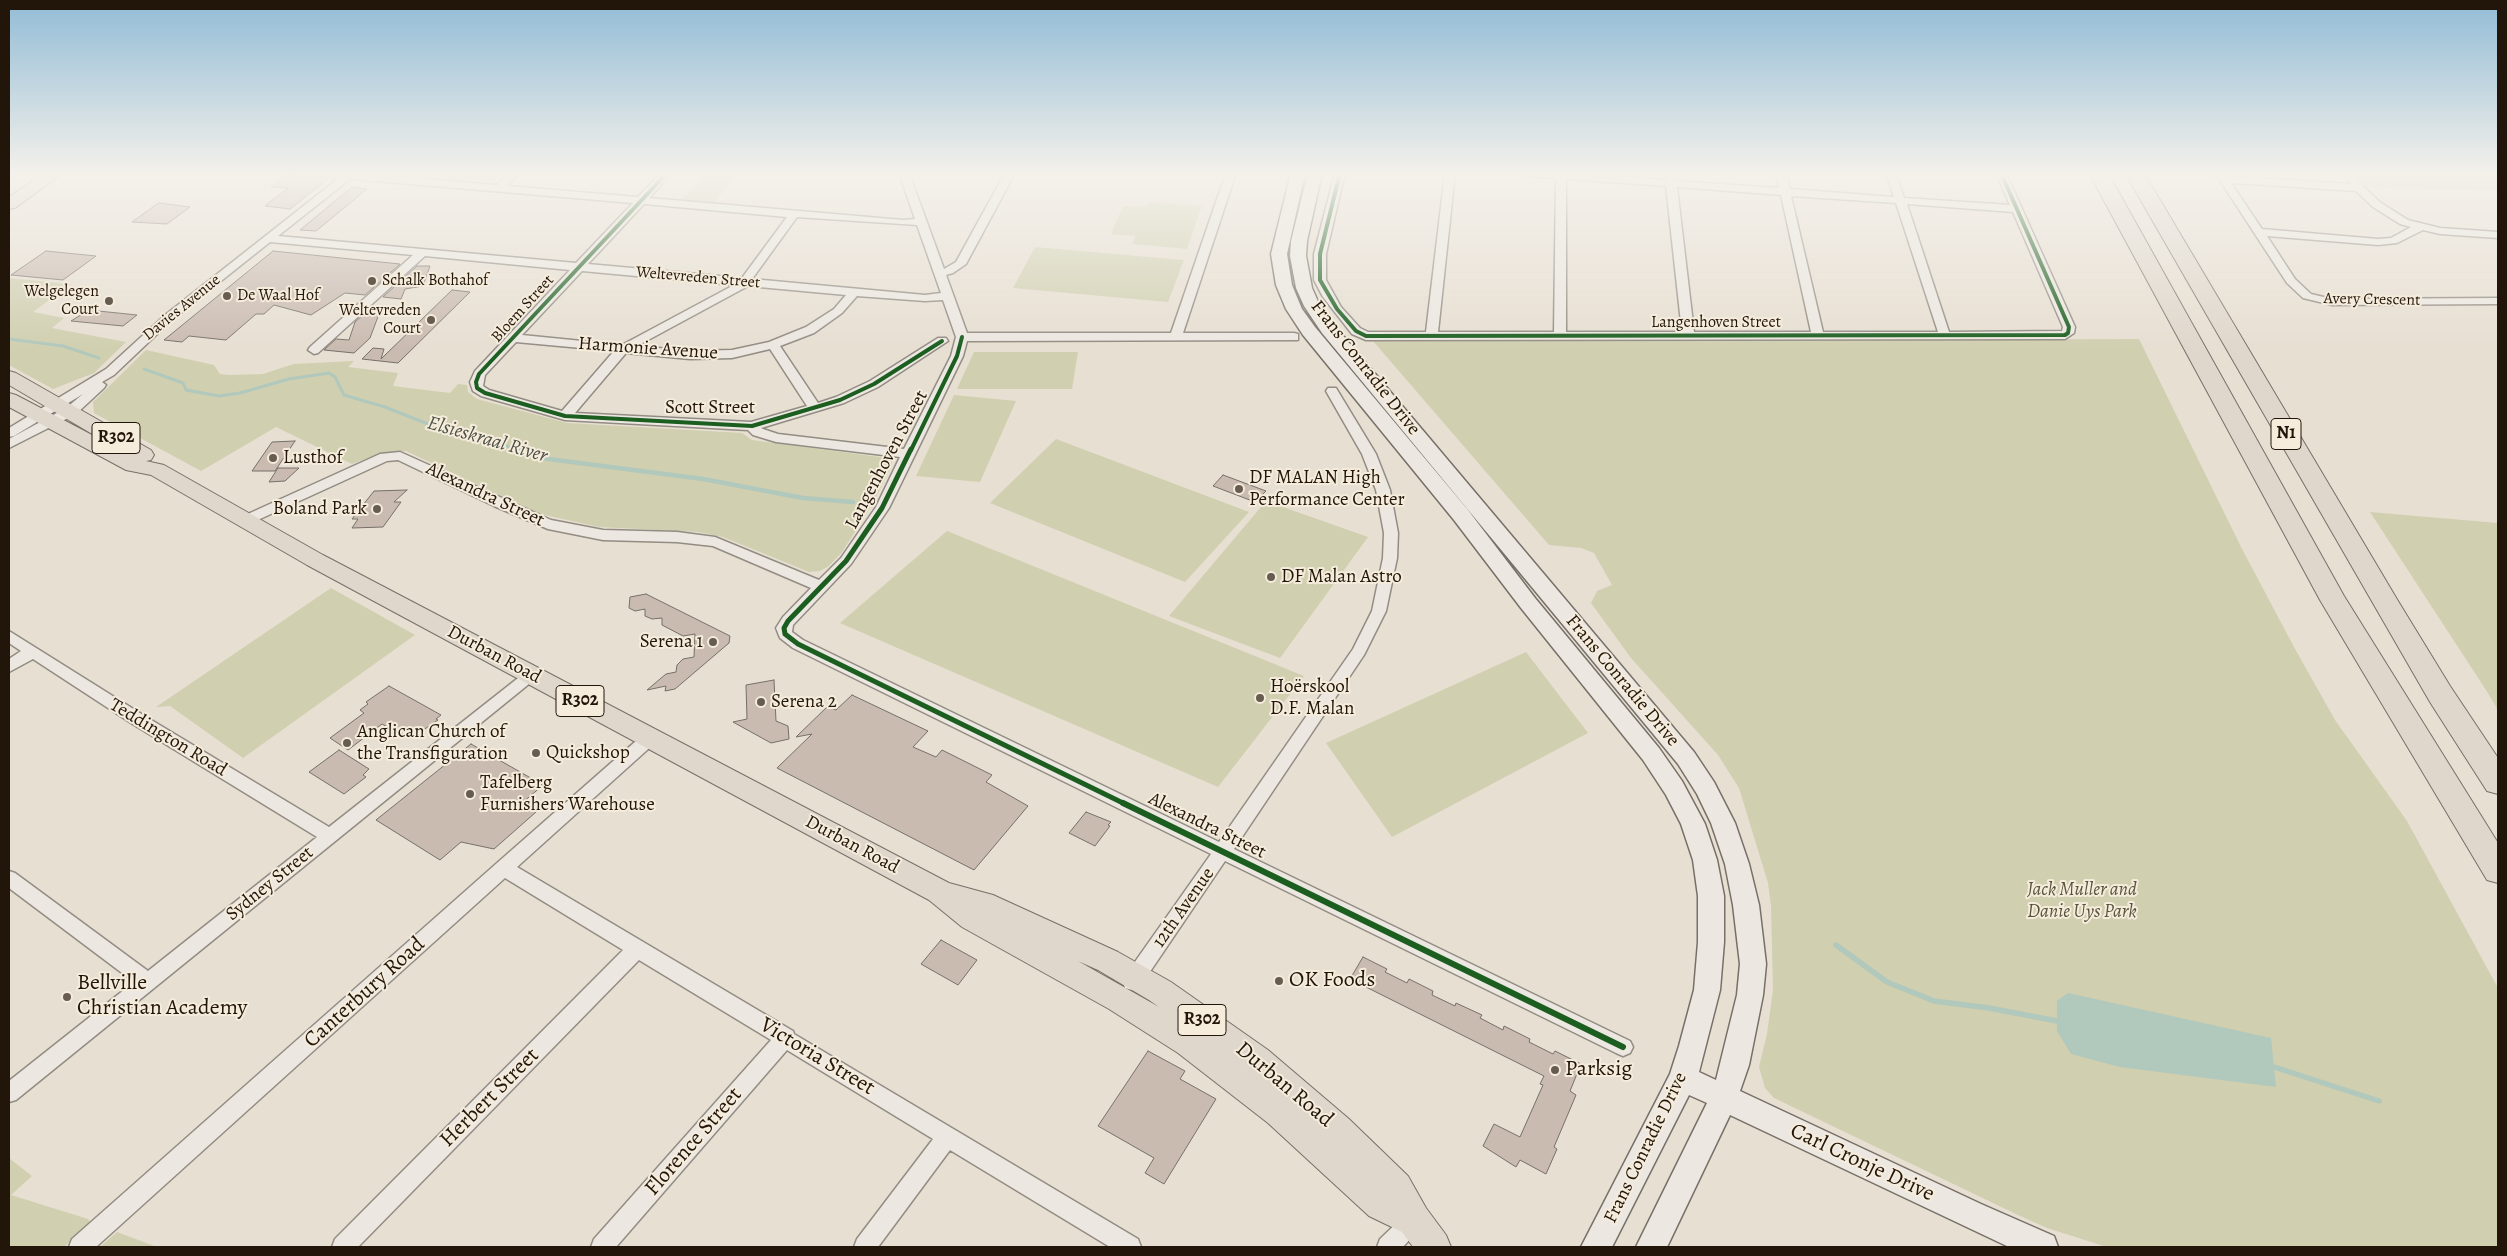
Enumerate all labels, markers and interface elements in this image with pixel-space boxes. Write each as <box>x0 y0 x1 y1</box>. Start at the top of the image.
street label: Weltevreden Street <box>635 263 761 293</box>
street label: Davies Avenue <box>139 271 225 345</box>
place label: Schalk Bothahof <box>382 271 488 291</box>
street label: Bloem Street <box>488 271 558 347</box>
marker: Schalk Bothahof <box>366 275 378 287</box>
place label: Welgelegen Court <box>24 282 99 320</box>
place label: De Waal Hof <box>237 286 319 306</box>
marker: De Waal Hof <box>221 290 233 302</box>
street label: Avery Crescent <box>2323 290 2421 310</box>
marker: Welgelegen Court <box>103 295 115 307</box>
street label: Frans Conradie Drive <box>1305 296 1425 440</box>
place label: Weltevreden Court <box>339 301 421 339</box>
street label: Langenhoven Street <box>1651 313 1781 333</box>
marker: Weltevreden Court <box>425 314 437 326</box>
street label: Harmonie Avenue <box>577 333 719 365</box>
street label: Langenhoven Street <box>841 387 933 533</box>
street label: Scott Street <box>665 397 755 419</box>
water label: Elsieskraal River <box>424 411 550 469</box>
road number: N1 <box>2271 418 2301 449</box>
road number: R302 <box>92 422 140 453</box>
place label: Lusthof <box>283 447 343 469</box>
marker: Lusthof <box>267 452 279 464</box>
street label: Alexandra Street <box>422 458 548 532</box>
place label: DF MALAN High Performance Center <box>1249 467 1405 511</box>
marker: DF MALAN High Performance Center <box>1233 483 1245 495</box>
place label: Boland Park <box>273 498 367 520</box>
marker: Boland Park <box>371 503 383 515</box>
place label: DF Malan Astro <box>1281 566 1402 588</box>
marker: DF Malan Astro <box>1265 571 1277 583</box>
street label: Frans Conradie Drive <box>1560 611 1684 751</box>
street label: Durban Road <box>443 621 545 689</box>
place label: Serena 1 <box>640 631 703 653</box>
marker: Serena 1 <box>707 636 719 648</box>
place label: Hoërskool D.F. Malan <box>1270 676 1354 720</box>
road number: R302 <box>556 686 604 716</box>
place label: Serena 2 <box>771 691 837 713</box>
marker: Hoërskool D.F. Malan <box>1254 692 1266 704</box>
street label: Teddington Road <box>105 694 231 782</box>
marker: Serena 2 <box>755 696 767 708</box>
place label: Anglican Church of the Transfiguration <box>357 721 508 765</box>
marker: Anglican Church of the Transfiguration <box>341 737 353 749</box>
place label: Quickshop <box>546 742 630 764</box>
marker: Quickshop <box>530 747 542 759</box>
place label: Tafelberg Furnishers Warehouse <box>480 772 655 816</box>
marker: Tafelberg Furnishers Warehouse <box>464 788 476 800</box>
street label: Alexandra Street <box>1144 788 1270 864</box>
street label: Durban Road <box>801 811 903 879</box>
street label: Sydney Street <box>222 842 318 926</box>
street label: 12th Avenue <box>1148 864 1220 952</box>
park label: Jack Muller and Danie Uys Park <box>2027 879 2137 923</box>
street label: Canterbury Road <box>299 932 431 1054</box>
place label: OK Foods <box>1289 968 1375 994</box>
place label: Bellville Christian Academy <box>77 971 247 1022</box>
marker: OK Foods <box>1273 975 1285 987</box>
marker: Bellville Christian Academy <box>61 991 73 1003</box>
road number: R302 <box>1178 1004 1226 1036</box>
street label: Victoria Street <box>755 1012 879 1102</box>
street label: Durban Road <box>1230 1037 1338 1133</box>
street label: Herbert Street <box>435 1043 545 1153</box>
place label: Parksig <box>1565 1057 1632 1083</box>
marker: Parksig <box>1549 1064 1561 1076</box>
street label: Frans Conradie Drive <box>1600 1069 1692 1227</box>
street label: Florence Street <box>640 1082 748 1202</box>
street label: Carl Cronje Drive <box>1786 1118 1938 1208</box>

